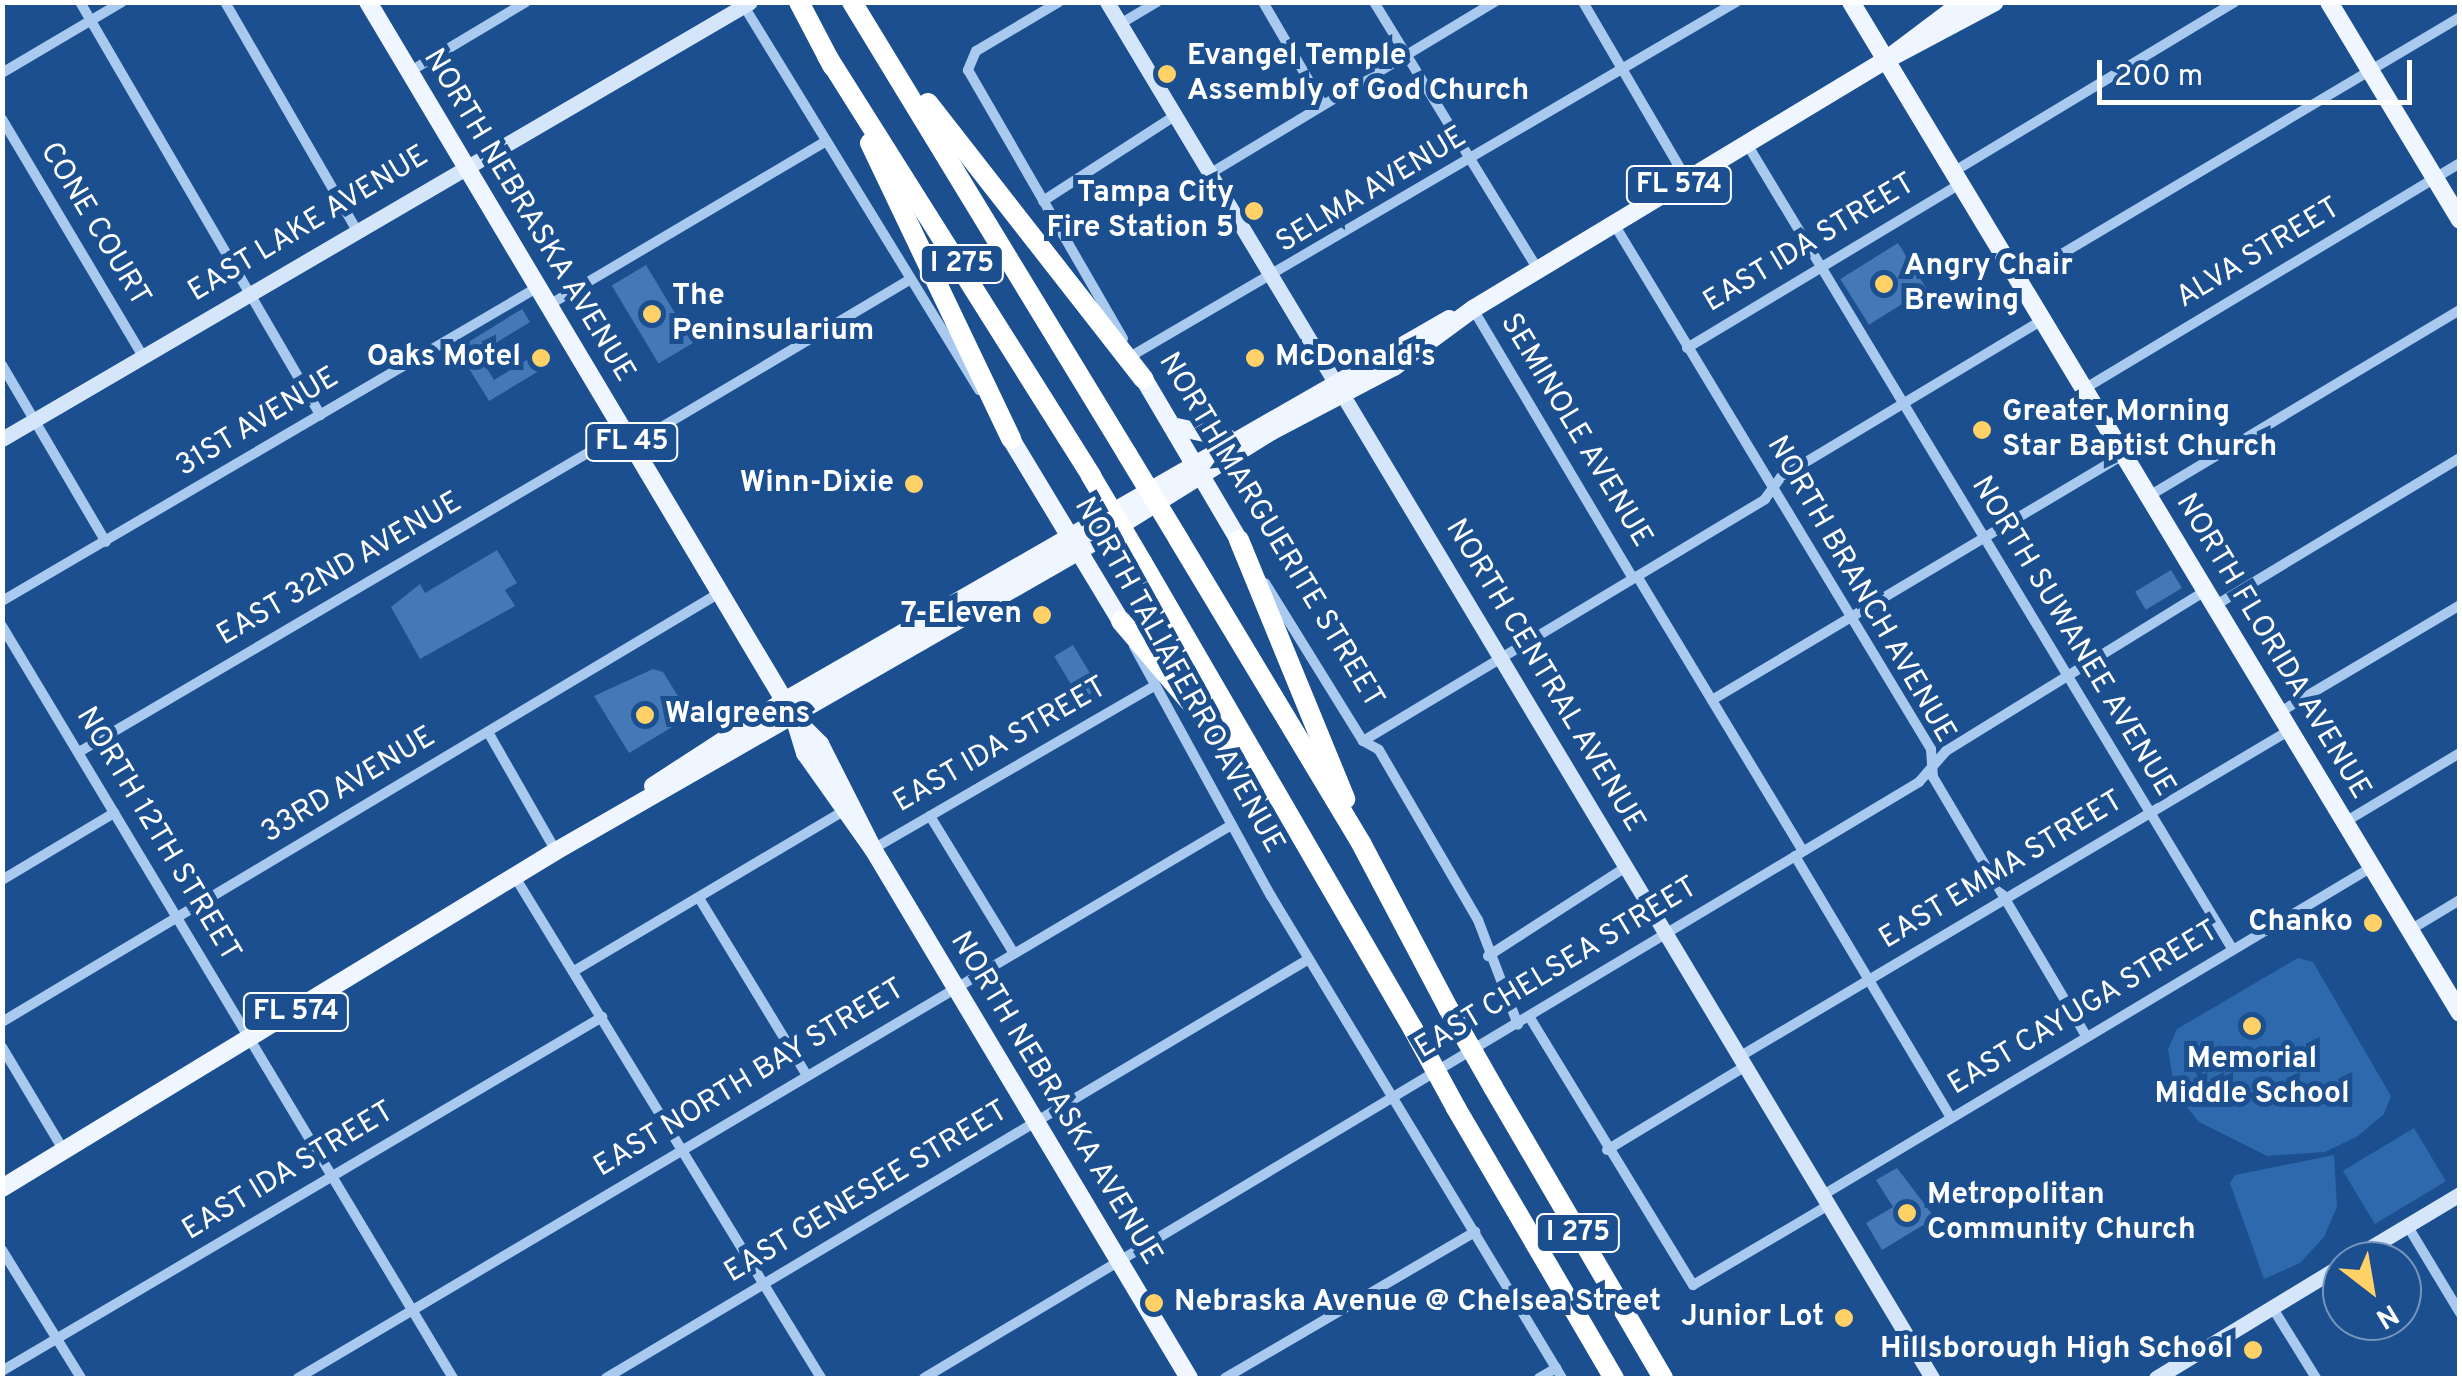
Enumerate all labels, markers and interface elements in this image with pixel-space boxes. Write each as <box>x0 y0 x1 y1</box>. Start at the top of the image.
place label: Evangel Temple Assembly of God Church <box>1187 39 1529 110</box>
scale bar <box>2102 40 2417 102</box>
street label: NORTH NEBRASKA AVENUE <box>414 42 642 390</box>
text: 200 m <box>2114 59 2203 96</box>
marker: Evangel Temple Assembly of God Church <box>1156 63 1178 85</box>
street label: SELMA AVENUE <box>1269 119 1475 263</box>
street label: CONE COURT <box>31 136 157 314</box>
street label: EAST LAKE AVENUE <box>181 139 437 311</box>
road number: FL 574 <box>1624 162 1734 208</box>
street label: EAST IDA STREET <box>1697 166 1923 322</box>
place label: Tampa City Fire Station 5 <box>1046 176 1234 246</box>
street label: ALVA STREET <box>2170 191 2348 317</box>
marker: Tampa City Fire Station 5 <box>1243 200 1265 222</box>
road number: I 275 <box>920 241 1004 287</box>
place label: Angry Chair Brewing <box>1904 249 2073 320</box>
marker: Angry Chair Brewing <box>1873 273 1895 295</box>
place label: The Peninsularium <box>672 279 874 350</box>
marker: The Peninsularium <box>641 303 663 325</box>
street label: SEMINOLE AVENUE <box>1491 307 1659 555</box>
place label: Oaks Motel <box>367 340 521 376</box>
place label: McDonald's <box>1275 340 1436 376</box>
marker: Oaks Motel <box>530 347 552 369</box>
street label: NORTH MARGUERITE STREET <box>1149 347 1391 715</box>
marker: McDonald's <box>1244 347 1266 369</box>
street label: 31ST AVENUE <box>169 360 347 486</box>
place label: Greater Morning Star Baptist Church <box>2002 395 2277 466</box>
road number: FL 45 <box>584 419 680 465</box>
marker: Greater Morning Star Baptist Church <box>1971 419 1993 441</box>
street label: NORTH BRANCH AVENUE <box>1757 430 1963 750</box>
place label: Winn-Dixie <box>740 466 894 502</box>
street label: NORTH SUWANEE AVENUE <box>1962 470 2182 804</box>
marker: Winn-Dixie <box>903 473 925 495</box>
street label: EAST 32ND AVENUE <box>210 485 470 655</box>
street label: NORTH FLORIDA AVENUE <box>2166 487 2378 807</box>
street label: NORTH TALIAFERRO AVENUE <box>1064 491 1292 861</box>
street label: NORTH CENTRAL AVENUE <box>1436 512 1652 840</box>
place label: 7-Eleven <box>901 597 1022 633</box>
marker: 7-Eleven <box>1031 604 1053 626</box>
street label: EAST IDA STREET <box>887 670 1115 822</box>
place label: Walgreens <box>665 697 810 733</box>
street label: NORTH 12TH STREET <box>67 701 247 969</box>
marker: Walgreens <box>634 704 656 726</box>
street label: 33RD AVENUE <box>255 720 443 852</box>
street label: EAST EMMA STREET <box>1873 783 2131 959</box>
street label: EAST CHELSEA STREET <box>1408 870 1706 1068</box>
place label: Chanko <box>2248 905 2353 941</box>
marker: Chanko <box>2362 912 2384 934</box>
street label: EAST CAYUGA STREET <box>1941 913 2227 1105</box>
street label: NORTH NEBRASKA AVENUE <box>941 925 1169 1273</box>
street label: EAST NORTH BAY STREET <box>587 971 913 1187</box>
road number: FL 574 <box>241 989 351 1035</box>
marker: Memorial Middle School <box>2241 1015 2263 1037</box>
place label: Memorial Middle School <box>2154 1042 2350 1112</box>
street label: EAST IDA STREET <box>176 1094 402 1250</box>
street label: EAST GENESEE STREET <box>718 1094 1016 1292</box>
place label: Metropolitan Community Church <box>1927 1178 2196 1248</box>
marker: Metropolitan Community Church <box>1896 1202 1918 1224</box>
road number: I 275 <box>1536 1210 1620 1256</box>
north arrow <box>2322 1241 2422 1341</box>
place label: Nebraska Avenue @ Chelsea Street <box>1174 1285 1662 1321</box>
marker: Nebraska Avenue @ Chelsea Street <box>1143 1292 1165 1314</box>
text: N <box>2369 1294 2404 1336</box>
place label: Junior Lot <box>1681 1300 1824 1336</box>
marker: Junior Lot <box>1833 1307 1855 1329</box>
place label: Hillsborough High School <box>1880 1332 2233 1368</box>
marker: Hillsborough High School <box>2242 1339 2264 1361</box>

